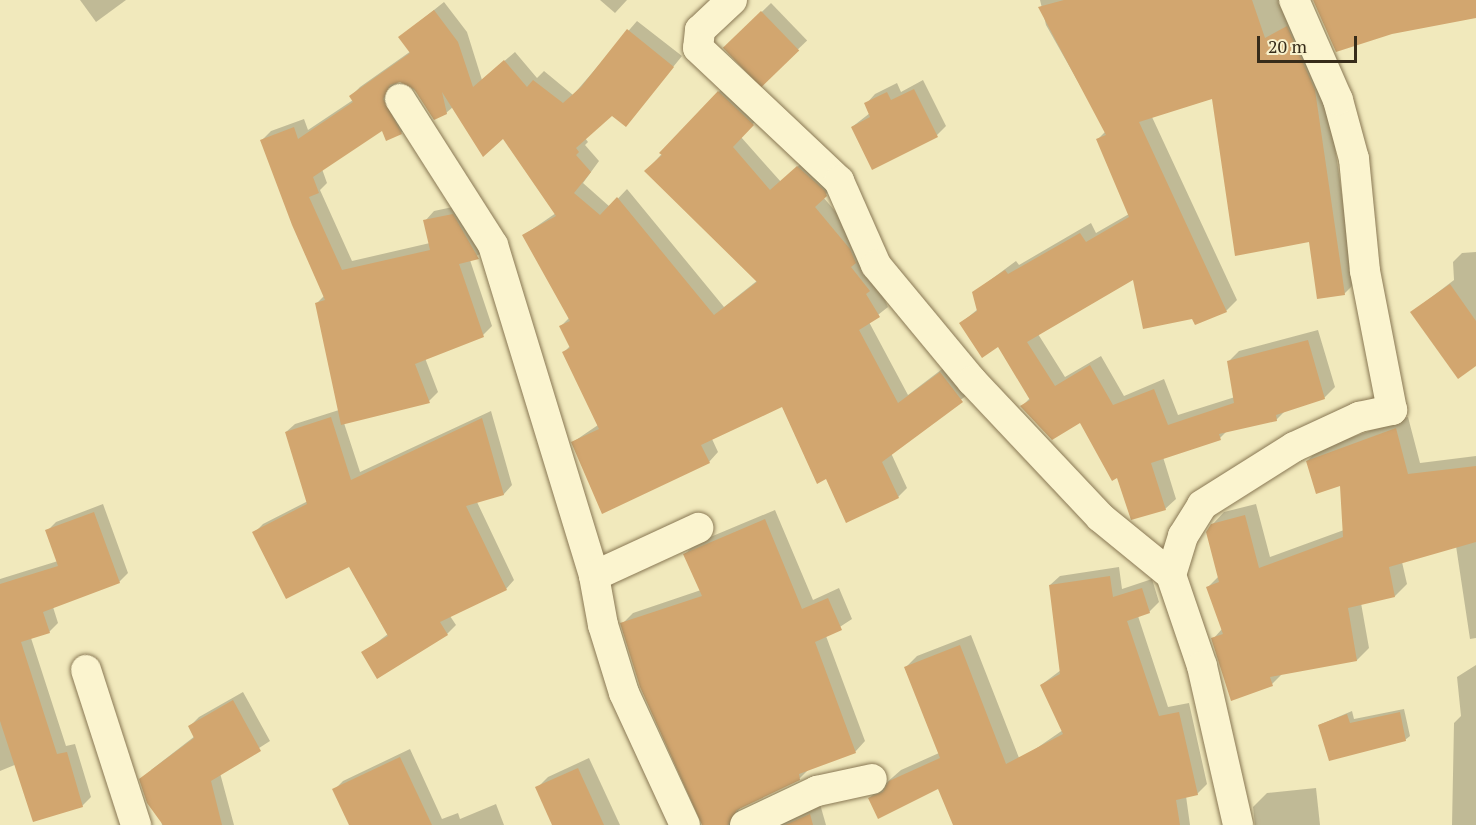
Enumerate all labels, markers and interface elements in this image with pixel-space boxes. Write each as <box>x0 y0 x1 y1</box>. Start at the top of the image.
scale bar <box>1260 24 1360 62</box>
text: 20 m <box>1268 34 1307 58</box>

